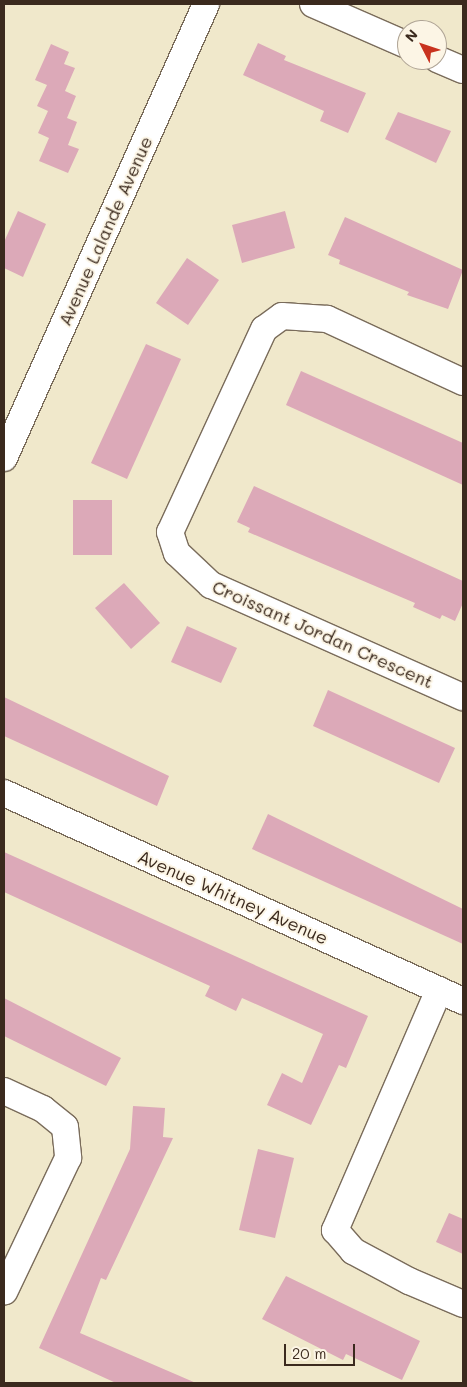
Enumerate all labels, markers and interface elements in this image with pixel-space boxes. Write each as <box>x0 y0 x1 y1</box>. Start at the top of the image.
north arrow <box>397 20 447 70</box>
text: N <box>400 25 422 46</box>
street label: Avenue Lalande Avenue <box>53 133 157 329</box>
street label: Croissant Jordan Crescent <box>209 575 437 693</box>
street label: Avenue Whitney Avenue <box>135 845 331 949</box>
scale bar <box>287 1334 358 1366</box>
text: 20 m <box>292 1343 326 1363</box>

